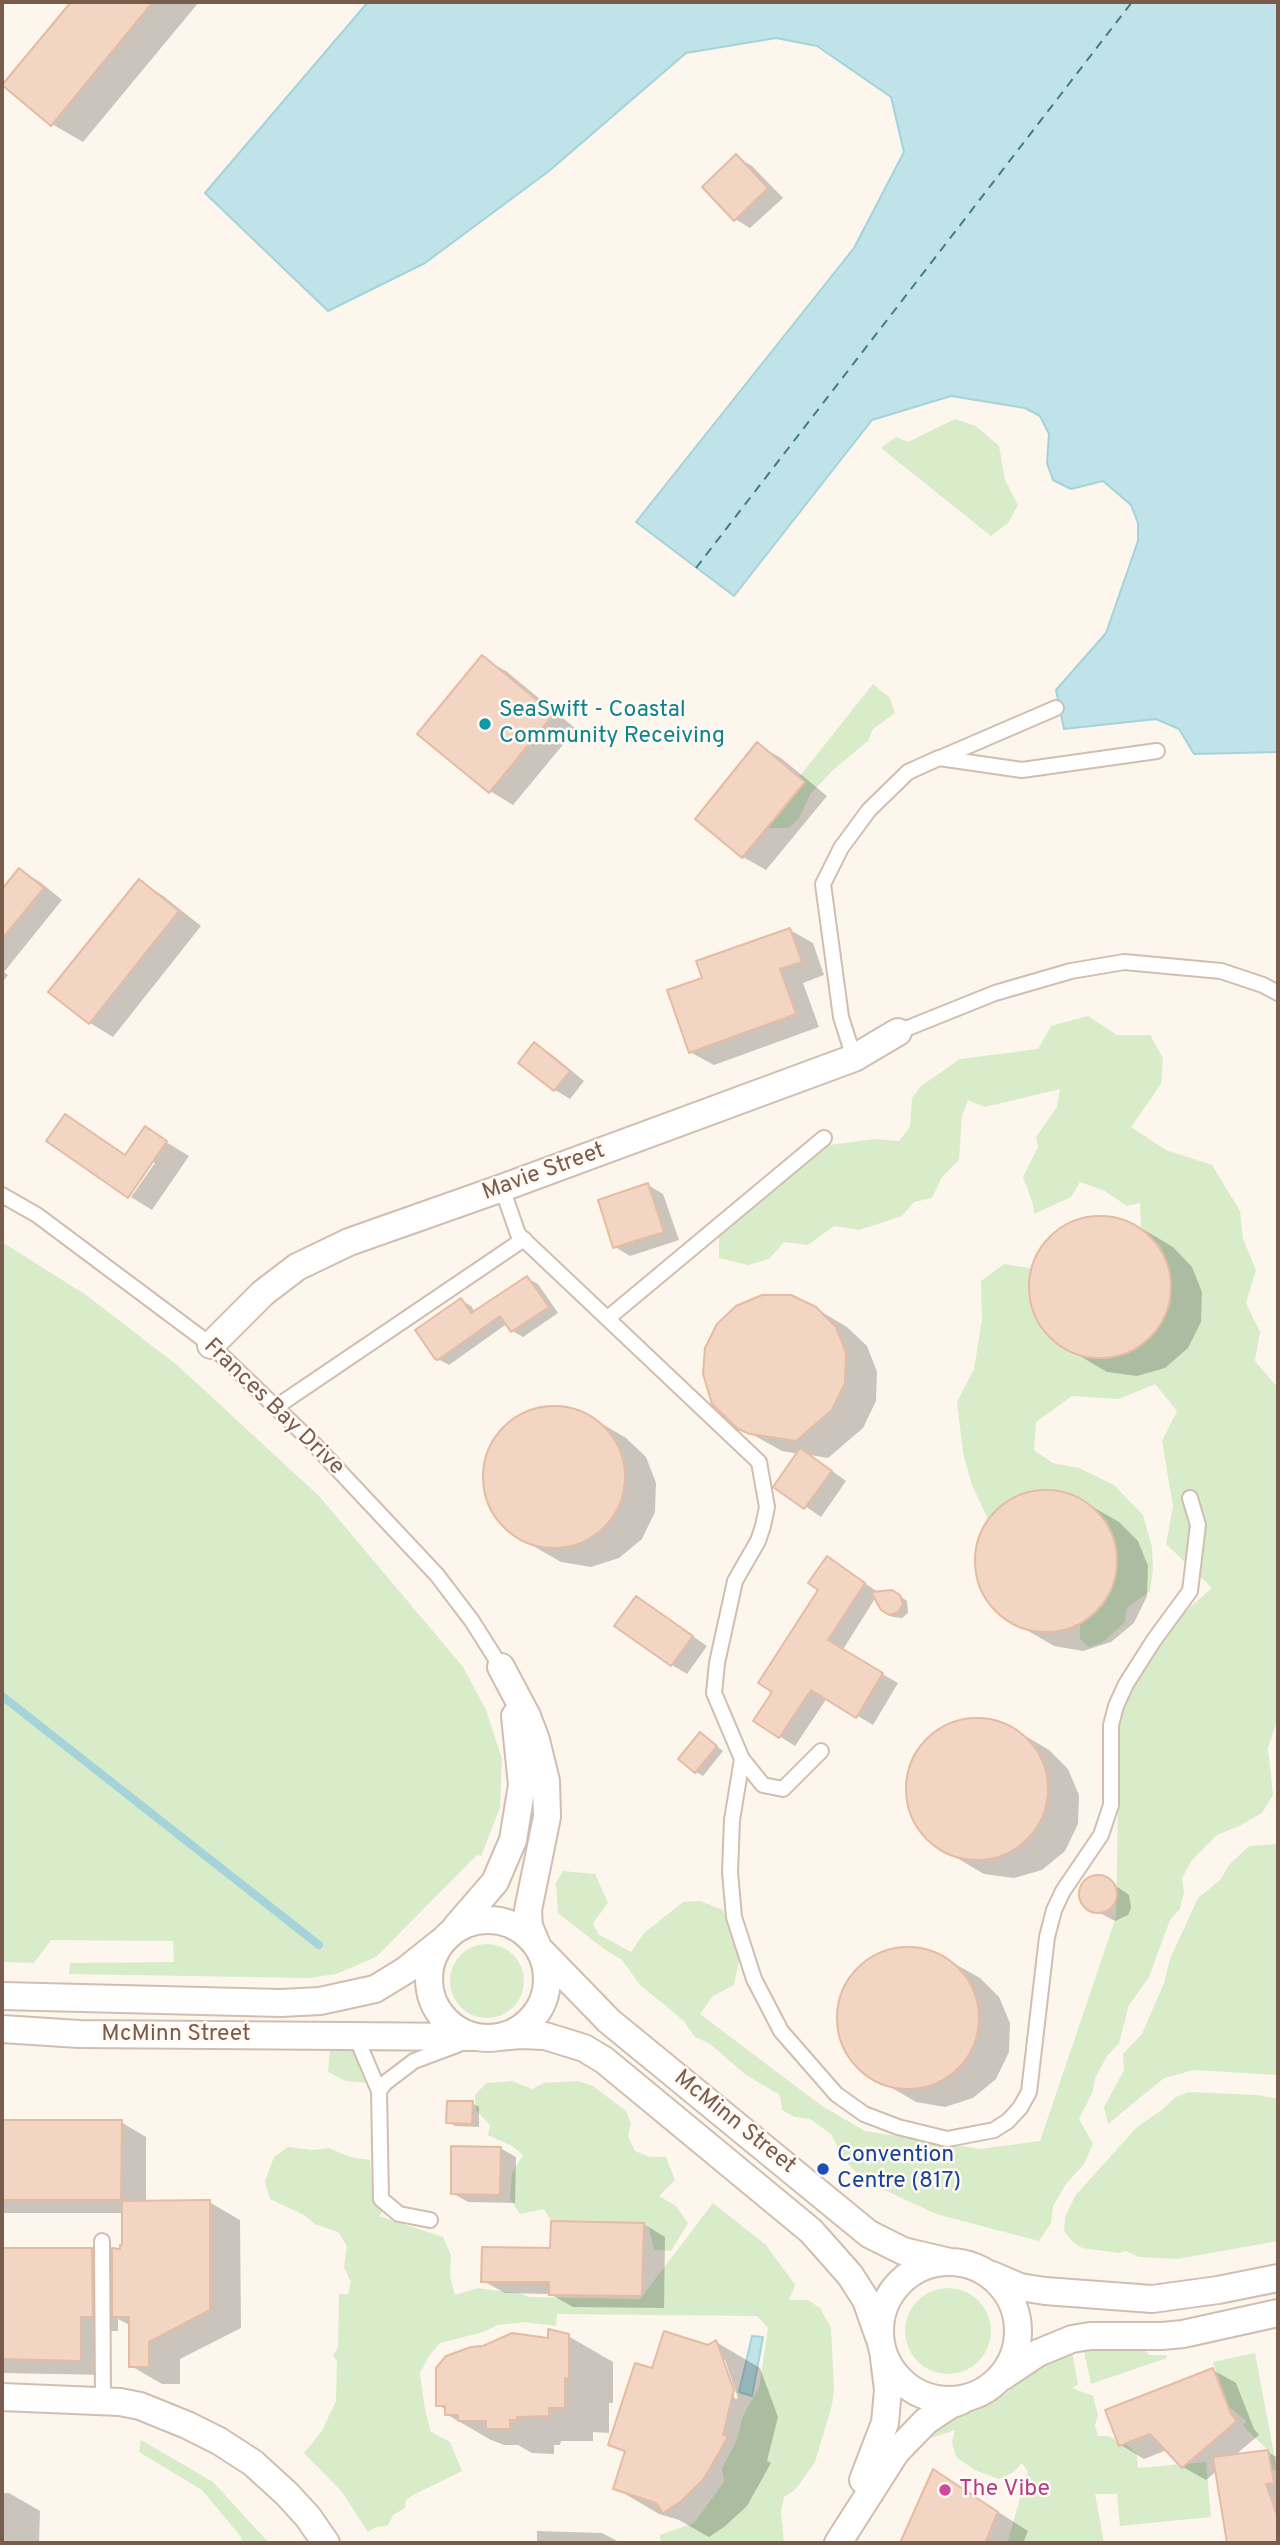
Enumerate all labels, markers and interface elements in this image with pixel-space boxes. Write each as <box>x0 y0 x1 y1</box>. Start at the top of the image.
place label: SeaSwift - Coastal Community Receiving <box>499 697 725 751</box>
marker: SeaSwift - Coastal Community Receiving <box>477 716 493 732</box>
street label: Mavie Street <box>479 1138 609 1208</box>
street label: Frances Bay Drive <box>197 1334 349 1482</box>
street label: McMinn Street <box>101 2021 251 2049</box>
street label: McMinn Street <box>667 2065 801 2181</box>
place label: Convention Centre (817) <box>837 2142 961 2196</box>
marker: Convention Centre (817) <box>815 2161 831 2177</box>
place label: The Vibe <box>959 2476 1050 2504</box>
marker: The Vibe <box>937 2482 953 2498</box>

